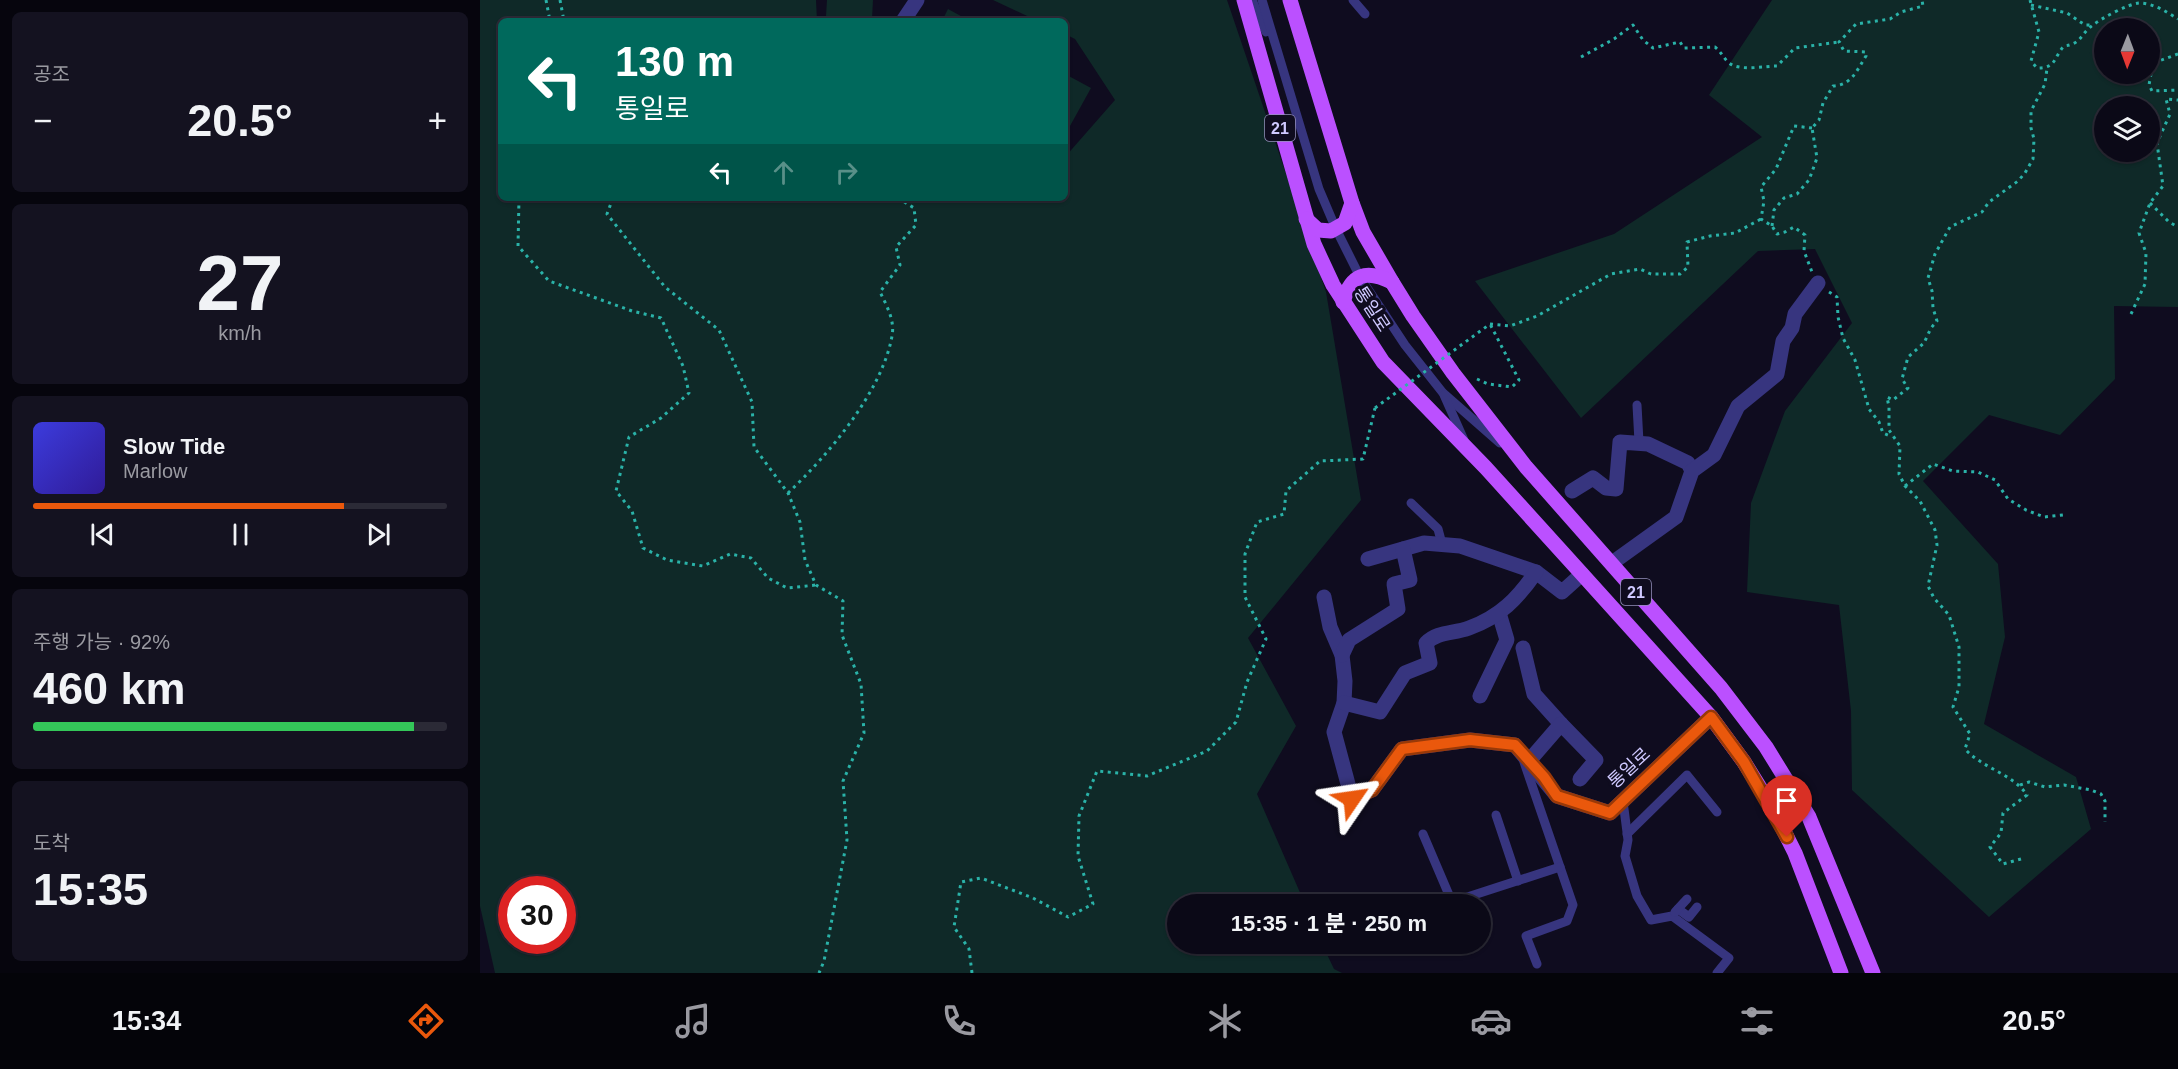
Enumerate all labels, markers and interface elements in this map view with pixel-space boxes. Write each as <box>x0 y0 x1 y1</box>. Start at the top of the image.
north arrow <box>2094 18 2160 84</box>
map controls <box>2094 18 2160 162</box>
text: 130 m <box>615 38 734 85</box>
icon: left <box>516 42 594 120</box>
text: 공조 <box>33 63 70 85</box>
text: 통일로 <box>615 94 690 124</box>
text: 20.5° <box>187 95 293 146</box>
button: layers <box>2094 96 2160 162</box>
text: − <box>33 102 52 139</box>
text: + <box>428 102 447 139</box>
road number: 21 <box>1265 115 1295 141</box>
icon: left <box>704 156 737 189</box>
icon: ahead <box>767 156 800 189</box>
icon: right <box>830 156 863 189</box>
text: 27 <box>197 239 283 327</box>
street label: 통일로 <box>1350 283 1394 335</box>
text: km/h <box>218 322 262 344</box>
text: Slow Tide <box>123 434 225 459</box>
text: Marlow <box>123 460 187 482</box>
icon: previous <box>86 518 119 551</box>
icon: pause <box>224 518 257 551</box>
icon: next <box>362 518 395 551</box>
road number: 21 <box>1621 579 1651 605</box>
text: 주행 가능 · 92% <box>33 631 170 653</box>
text: 460 km <box>33 663 186 714</box>
street label: 통일로 <box>1604 744 1654 792</box>
position arrow <box>1320 767 1384 831</box>
pin <box>1761 775 1812 837</box>
icon: arrive <box>1770 784 1803 817</box>
text: 도착 <box>33 832 70 854</box>
text: 15:35 <box>33 864 148 915</box>
speed limit sign: 30 <box>498 876 576 954</box>
text: 15:35 · 1 분 · 250 m <box>1231 911 1427 936</box>
icon: directions <box>405 1000 447 1042</box>
icon: music <box>672 1000 714 1042</box>
icon: phone <box>938 1000 980 1042</box>
icon: climate <box>1204 1000 1246 1042</box>
icon: car <box>1470 1000 1512 1042</box>
icon: filters <box>1736 1000 1778 1042</box>
text: 15:34 <box>112 1006 181 1036</box>
text: 20.5° <box>2002 1006 2066 1036</box>

